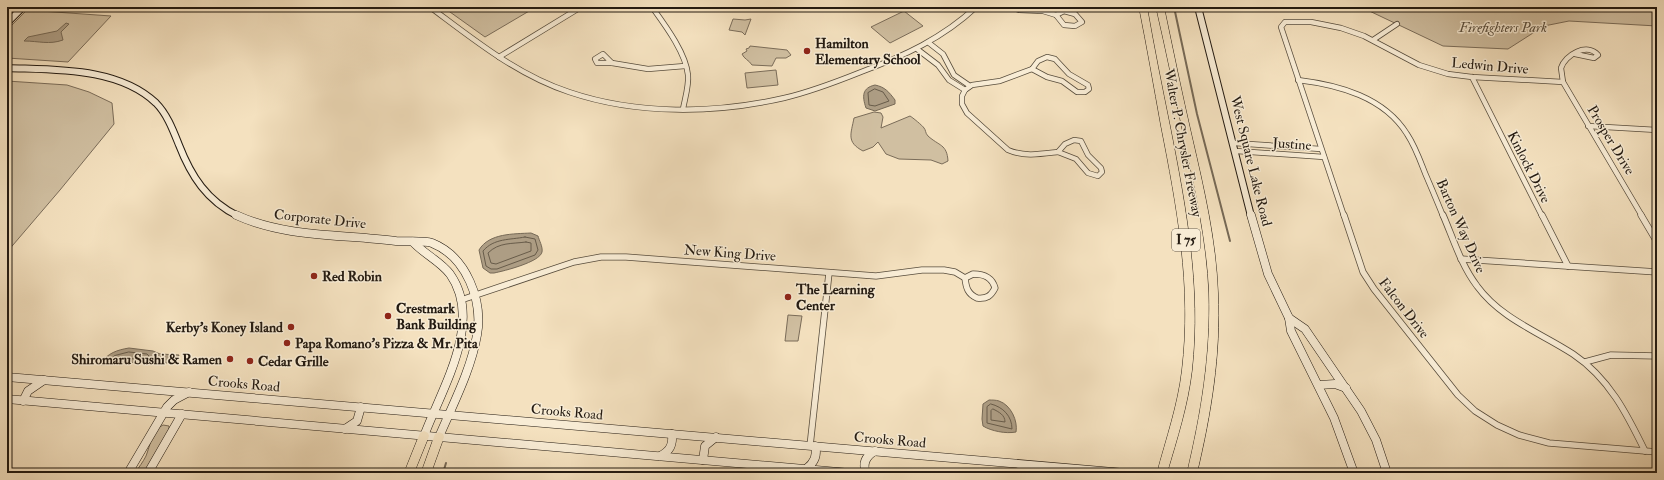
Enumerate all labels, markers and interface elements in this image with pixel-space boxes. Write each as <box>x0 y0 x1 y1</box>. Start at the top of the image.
park label: Firefighters Park <box>1458 19 1547 36</box>
place label: Hamilton Elementary School <box>815 35 921 69</box>
marker: Hamilton Elementary School <box>802 46 812 56</box>
street label: Ledwin Drive <box>1451 54 1529 78</box>
street label: Walter P. Chrysler Freeway <box>1159 66 1206 220</box>
street label: West Square Lake Road <box>1226 93 1275 228</box>
street label: Prosper Drive <box>1583 102 1638 178</box>
street label: Kinlock Drive <box>1504 128 1554 206</box>
street label: Justine <box>1271 134 1312 154</box>
street label: Barton Way Drive <box>1432 176 1489 276</box>
street label: Corporate Drive <box>273 206 367 233</box>
road number: I 75 <box>1172 229 1200 251</box>
street label: New King Drive <box>683 241 777 265</box>
place label: Red Robin <box>322 268 383 285</box>
marker: Red Robin <box>309 271 319 281</box>
street label: Falcon Drive <box>1375 274 1433 342</box>
place label: The Learning Center <box>795 281 876 314</box>
marker: The Learning Center <box>783 292 793 302</box>
place label: Crestmark Bank Building <box>396 300 477 334</box>
marker: Crestmark Bank Building <box>383 311 393 321</box>
place label: Kerby's Koney Island <box>166 319 283 337</box>
marker: Kerby's Koney Island <box>286 322 296 332</box>
place label: Papa Romano's Pizza & Mr. Pita <box>295 335 479 353</box>
marker: Papa Romano's Pizza & Mr. Pita <box>282 338 292 348</box>
place label: Shiromaru Sushi & Ramen <box>71 351 223 368</box>
place label: Cedar Grille <box>258 353 329 370</box>
marker: Shiromaru Sushi & Ramen <box>225 354 235 364</box>
marker: Cedar Grille <box>245 356 255 366</box>
street label: Crooks Road <box>207 372 281 396</box>
street label: Crooks Road <box>530 400 604 424</box>
street label: Crooks Road <box>853 428 927 452</box>

